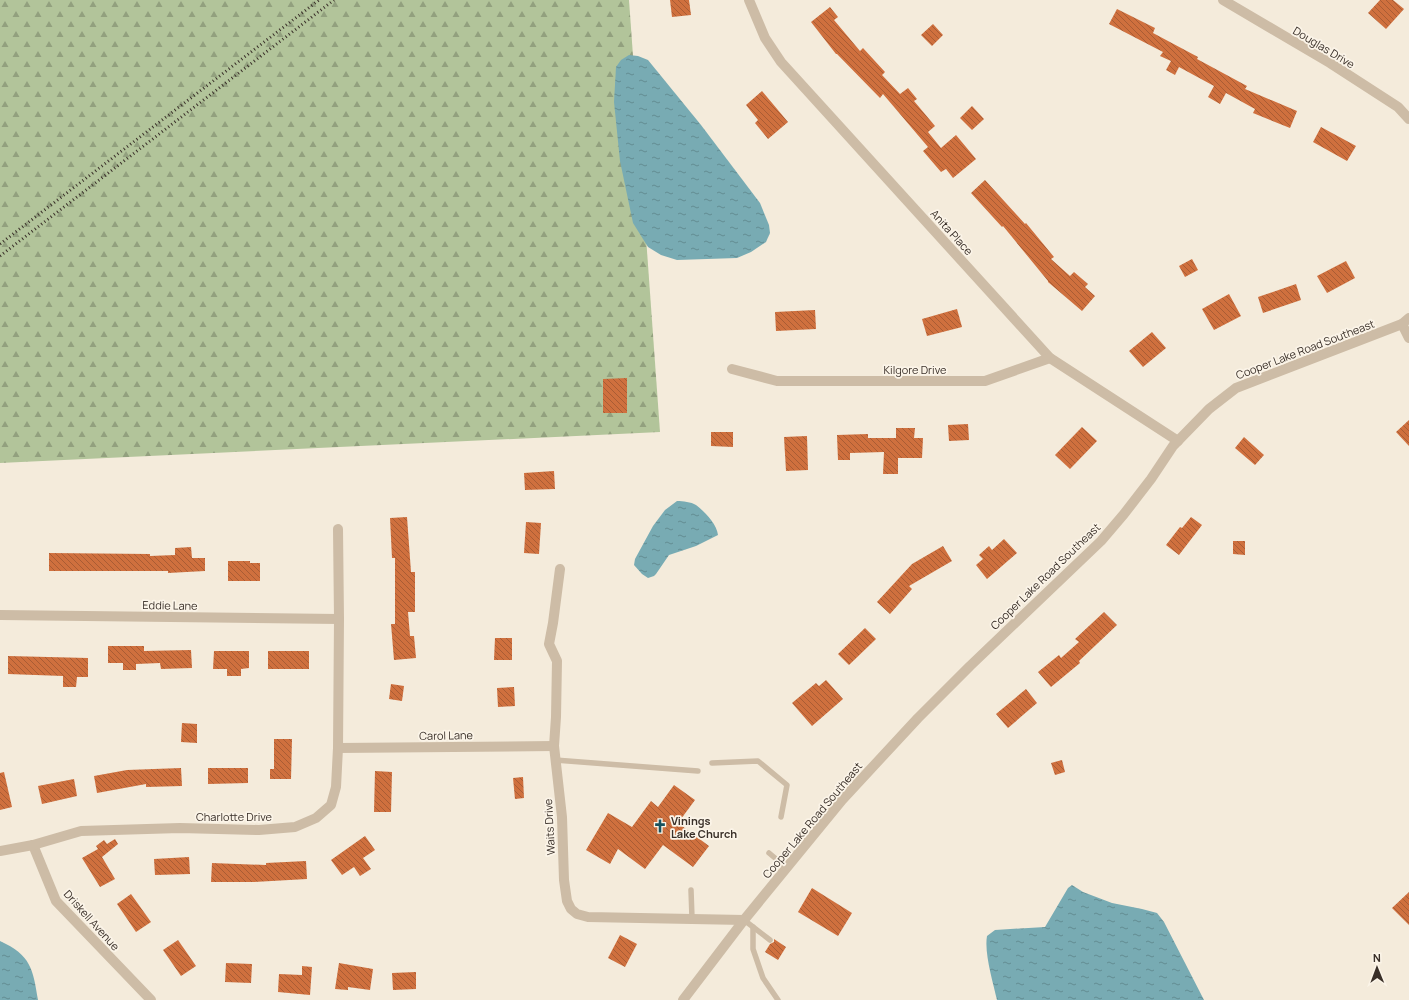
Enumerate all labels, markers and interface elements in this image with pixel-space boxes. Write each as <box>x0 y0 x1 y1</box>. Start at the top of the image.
street label: Douglas Drive <box>1290 23 1358 72</box>
street label: Anita Place <box>928 206 977 258</box>
street label: Cooper Lake Road Southeast <box>1234 316 1376 382</box>
street label: Kilgore Drive <box>884 362 947 377</box>
street label: Cooper Lake Road Southeast <box>987 519 1103 633</box>
street label: Eddie Lane <box>142 597 198 613</box>
street label: Carol Lane <box>419 727 474 743</box>
street label: Cooper Lake Road Southeast <box>759 759 865 881</box>
street label: Waits Drive <box>540 798 558 856</box>
street label: Charlotte Drive <box>196 809 273 824</box>
place label: Vinings Lake Church <box>671 813 737 841</box>
church icon: Vinings Lake Church <box>652 818 668 834</box>
street label: Driskell Avenue <box>61 887 124 954</box>
north arrow <box>1357 948 1397 988</box>
text: N <box>1373 950 1381 965</box>

